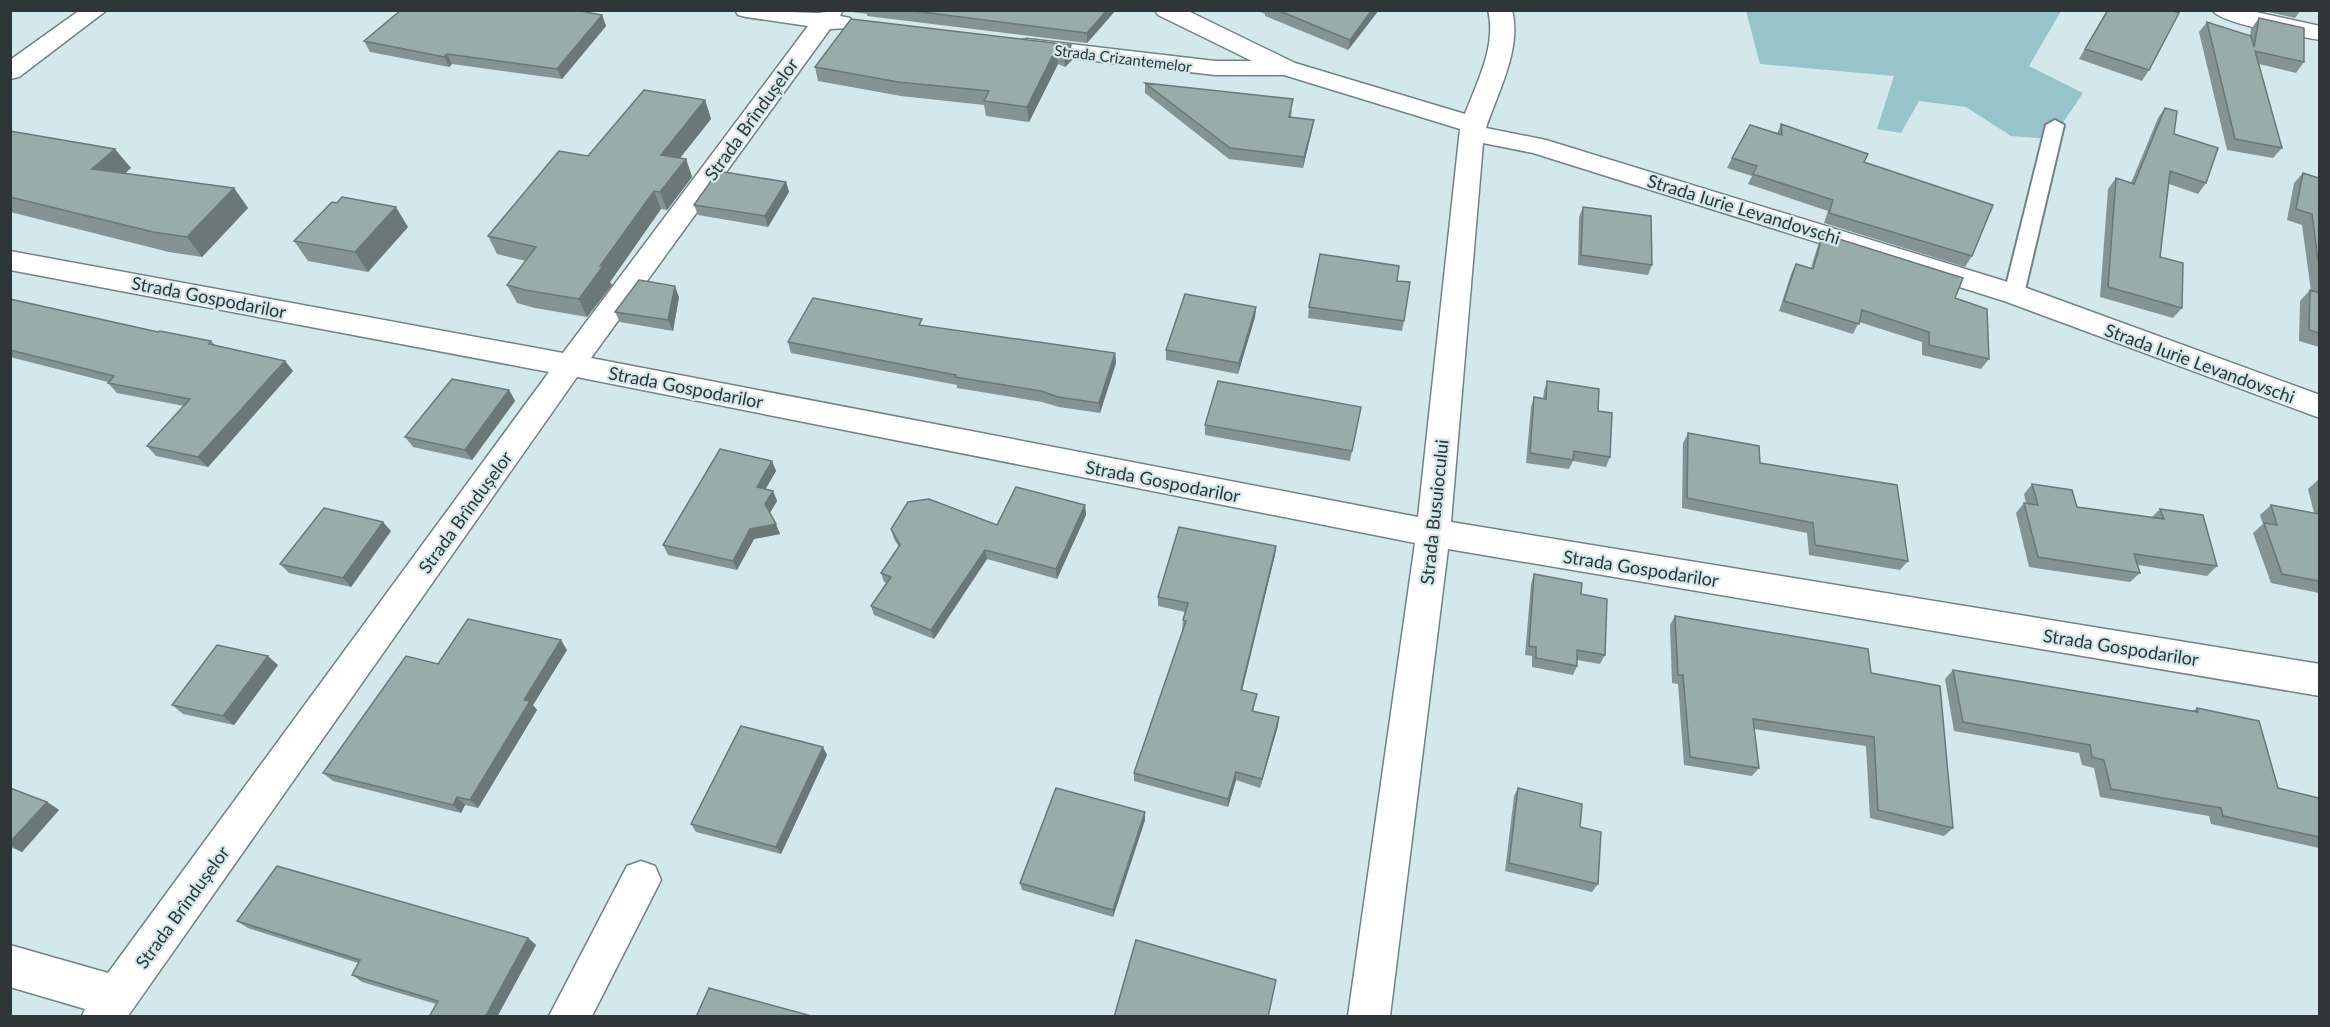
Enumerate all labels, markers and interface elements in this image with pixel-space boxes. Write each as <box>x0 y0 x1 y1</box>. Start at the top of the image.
street label: Strada Crizantemelor <box>1053 41 1193 75</box>
street label: Strada Brîndușelor <box>699 53 803 184</box>
street label: Strada Iurie Levandovschi <box>1645 169 1843 249</box>
street label: Strada Gospodarilor <box>130 271 289 323</box>
street label: Strada Iurie Levandovschi <box>2102 318 2298 408</box>
street label: Strada Gospodarilor <box>607 361 766 413</box>
street label: Strada Busuiocului <box>1415 438 1453 586</box>
street label: Strada Brîndușelor <box>413 446 517 577</box>
street label: Strada Gospodarilor <box>1084 455 1243 507</box>
street label: Strada Gospodarilor <box>1562 545 1721 591</box>
street label: Strada Gospodarilor <box>2042 624 2201 670</box>
street label: Strada Brîndușelor <box>130 841 234 972</box>

